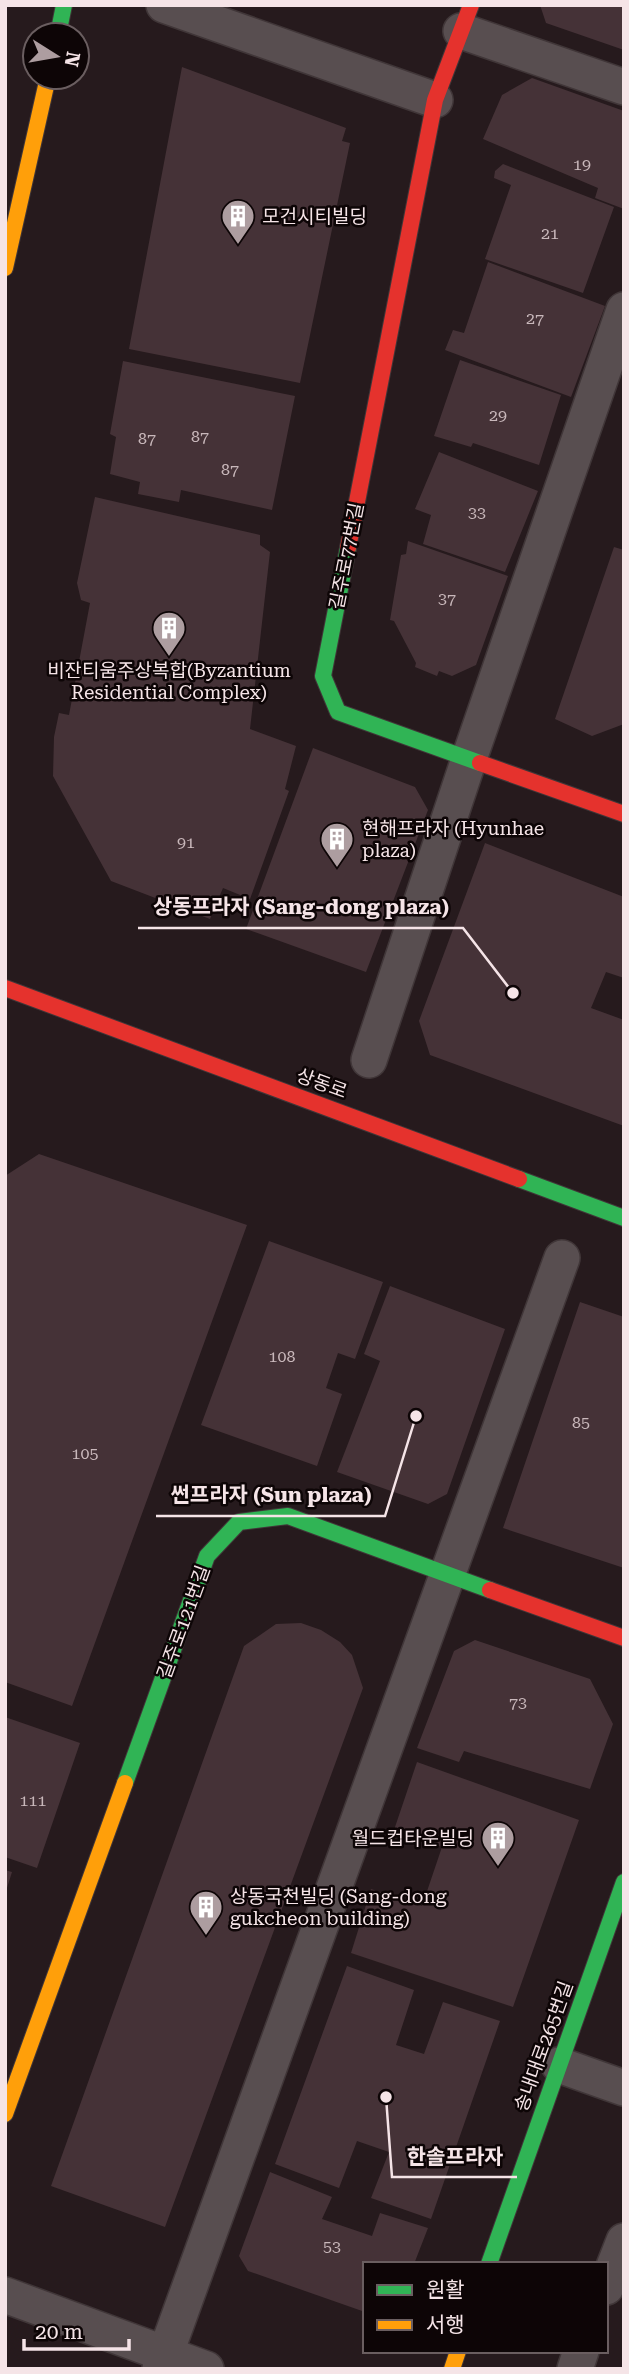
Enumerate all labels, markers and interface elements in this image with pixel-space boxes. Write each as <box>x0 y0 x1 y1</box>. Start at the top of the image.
north arrow <box>21 21 91 91</box>
text: N <box>59 50 85 69</box>
house number: 19 <box>573 155 591 174</box>
building icon: 모건시티빌딩 <box>219 197 257 246</box>
place label: 모건시티빌딩 <box>262 205 367 228</box>
house number: 21 <box>541 224 559 243</box>
house number: 27 <box>526 309 544 328</box>
house number: 29 <box>489 406 507 425</box>
house number: 87 <box>191 427 209 446</box>
house number: 87 <box>138 429 156 448</box>
house number: 87 <box>221 460 239 479</box>
street label: 길주로77번길 <box>325 501 368 612</box>
house number: 33 <box>468 503 486 522</box>
house number: 37 <box>438 589 456 608</box>
building icon: 비잔티움주상복합(Byzantium Residential Complex) <box>150 609 188 658</box>
place label: 비잔티움주상복합(Byzantium Residential Complex) <box>47 659 291 704</box>
place label: 현해프라자 (Hyunhae plaza) <box>362 817 544 862</box>
building icon: 현해프라자 (Hyunhae plaza) <box>318 820 356 869</box>
house number: 91 <box>177 833 195 852</box>
callout: 상동프라자 (Sang-dong plaza) <box>138 886 463 928</box>
text: 상동프라자 (Sang-dong plaza) <box>153 895 449 919</box>
street label: 상동로 <box>293 1064 350 1103</box>
house number: 108 <box>269 1347 295 1366</box>
house number: 85 <box>572 1413 590 1432</box>
house number: 105 <box>72 1444 98 1463</box>
callout: 썬프라자 (Sun plaza) <box>156 1474 385 1516</box>
text: 썬프라자 (Sun plaza) <box>171 1483 371 1507</box>
street label: 길주로121번길 <box>152 1562 215 1682</box>
house number: 73 <box>509 1693 527 1712</box>
house number: 111 <box>20 1791 46 1810</box>
building icon: 월드컵타운빌딩 <box>479 1819 517 1868</box>
place label: 월드컵타운빌딩 <box>352 1827 474 1850</box>
place label: 상동국천빌딩 (Sang-dong gukcheon building) <box>230 1885 447 1930</box>
building icon: 상동국천빌딩 (Sang-dong gukcheon building) <box>187 1888 225 1937</box>
street label: 송내대로265번길 <box>509 1978 578 2114</box>
callout: 한솔프라자 <box>392 2135 517 2177</box>
text: 한솔프라자 <box>407 2145 503 2169</box>
house number: 53 <box>323 2237 341 2256</box>
legend <box>363 2262 608 2353</box>
text: 원활 <box>426 2278 465 2302</box>
scale bar <box>24 2308 130 2352</box>
text: 서행 <box>426 2313 465 2337</box>
text: 20 m <box>35 2320 83 2344</box>

